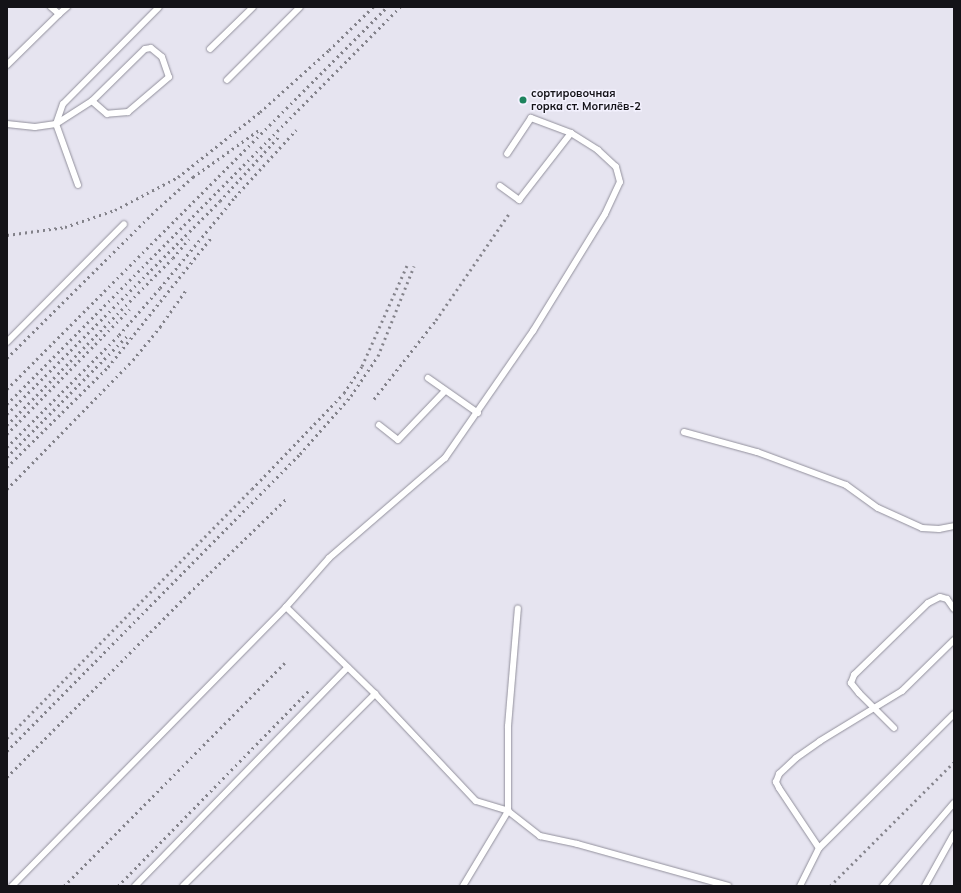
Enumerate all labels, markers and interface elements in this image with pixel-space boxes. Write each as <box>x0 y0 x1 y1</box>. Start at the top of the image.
place label: сортировочная горка ст. Могилёв-2 <box>531 87 641 113</box>
marker: сортировочная горка ст. Могилёв-2 <box>518 95 528 105</box>

